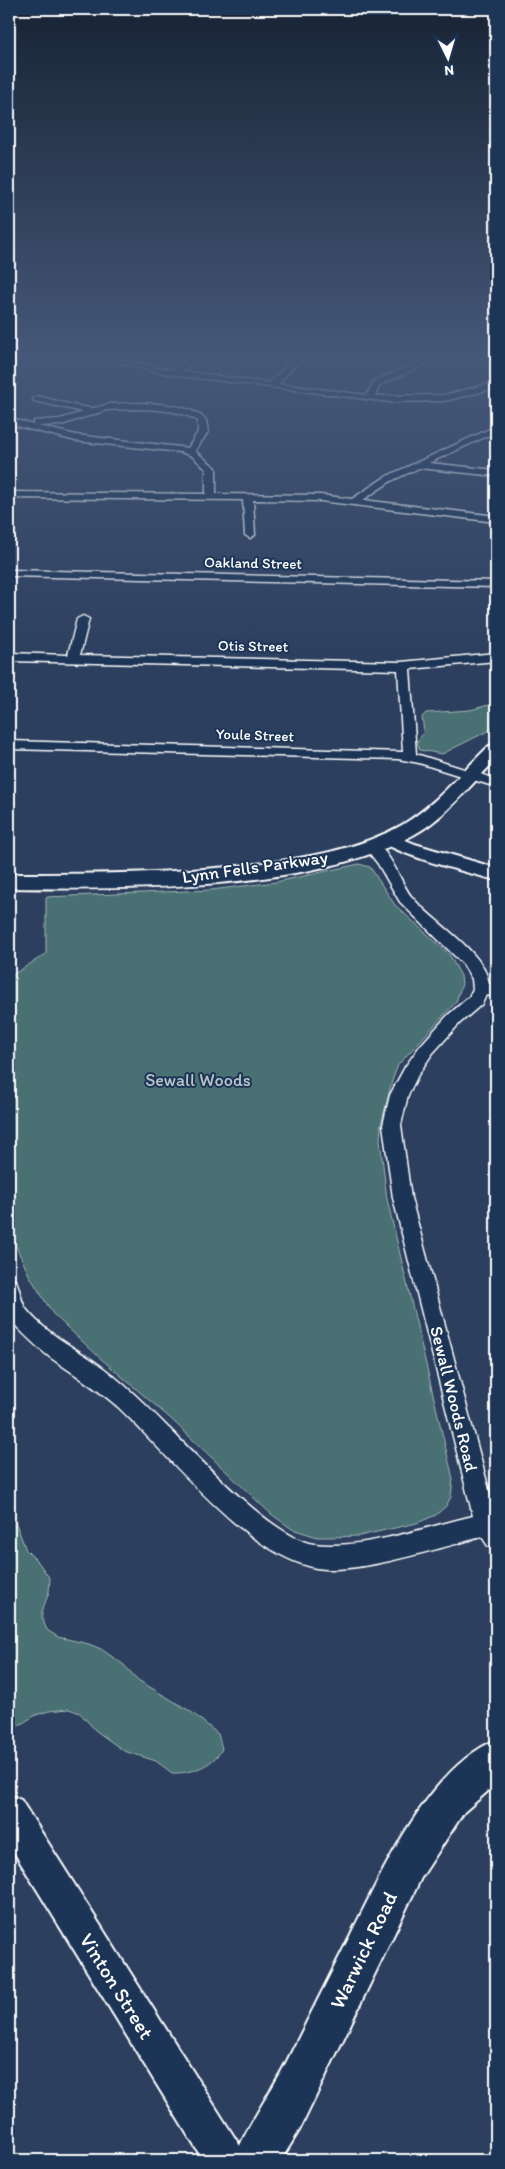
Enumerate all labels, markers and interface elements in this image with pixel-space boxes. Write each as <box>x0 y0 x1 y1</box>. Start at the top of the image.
north arrow <box>422 32 472 82</box>
text: N <box>444 62 455 79</box>
street label: Oakland Street <box>204 553 303 573</box>
street label: Otis Street <box>218 636 289 656</box>
street label: Youle Street <box>216 725 295 745</box>
street label: Lynn Fells Parkway <box>181 846 330 888</box>
park label: Sewall Woods <box>145 1069 251 1091</box>
street label: Sewall Woods Road <box>425 1324 483 1474</box>
street label: Warwick Road <box>324 1887 402 2013</box>
street label: Vinton Street <box>74 1928 160 2044</box>

